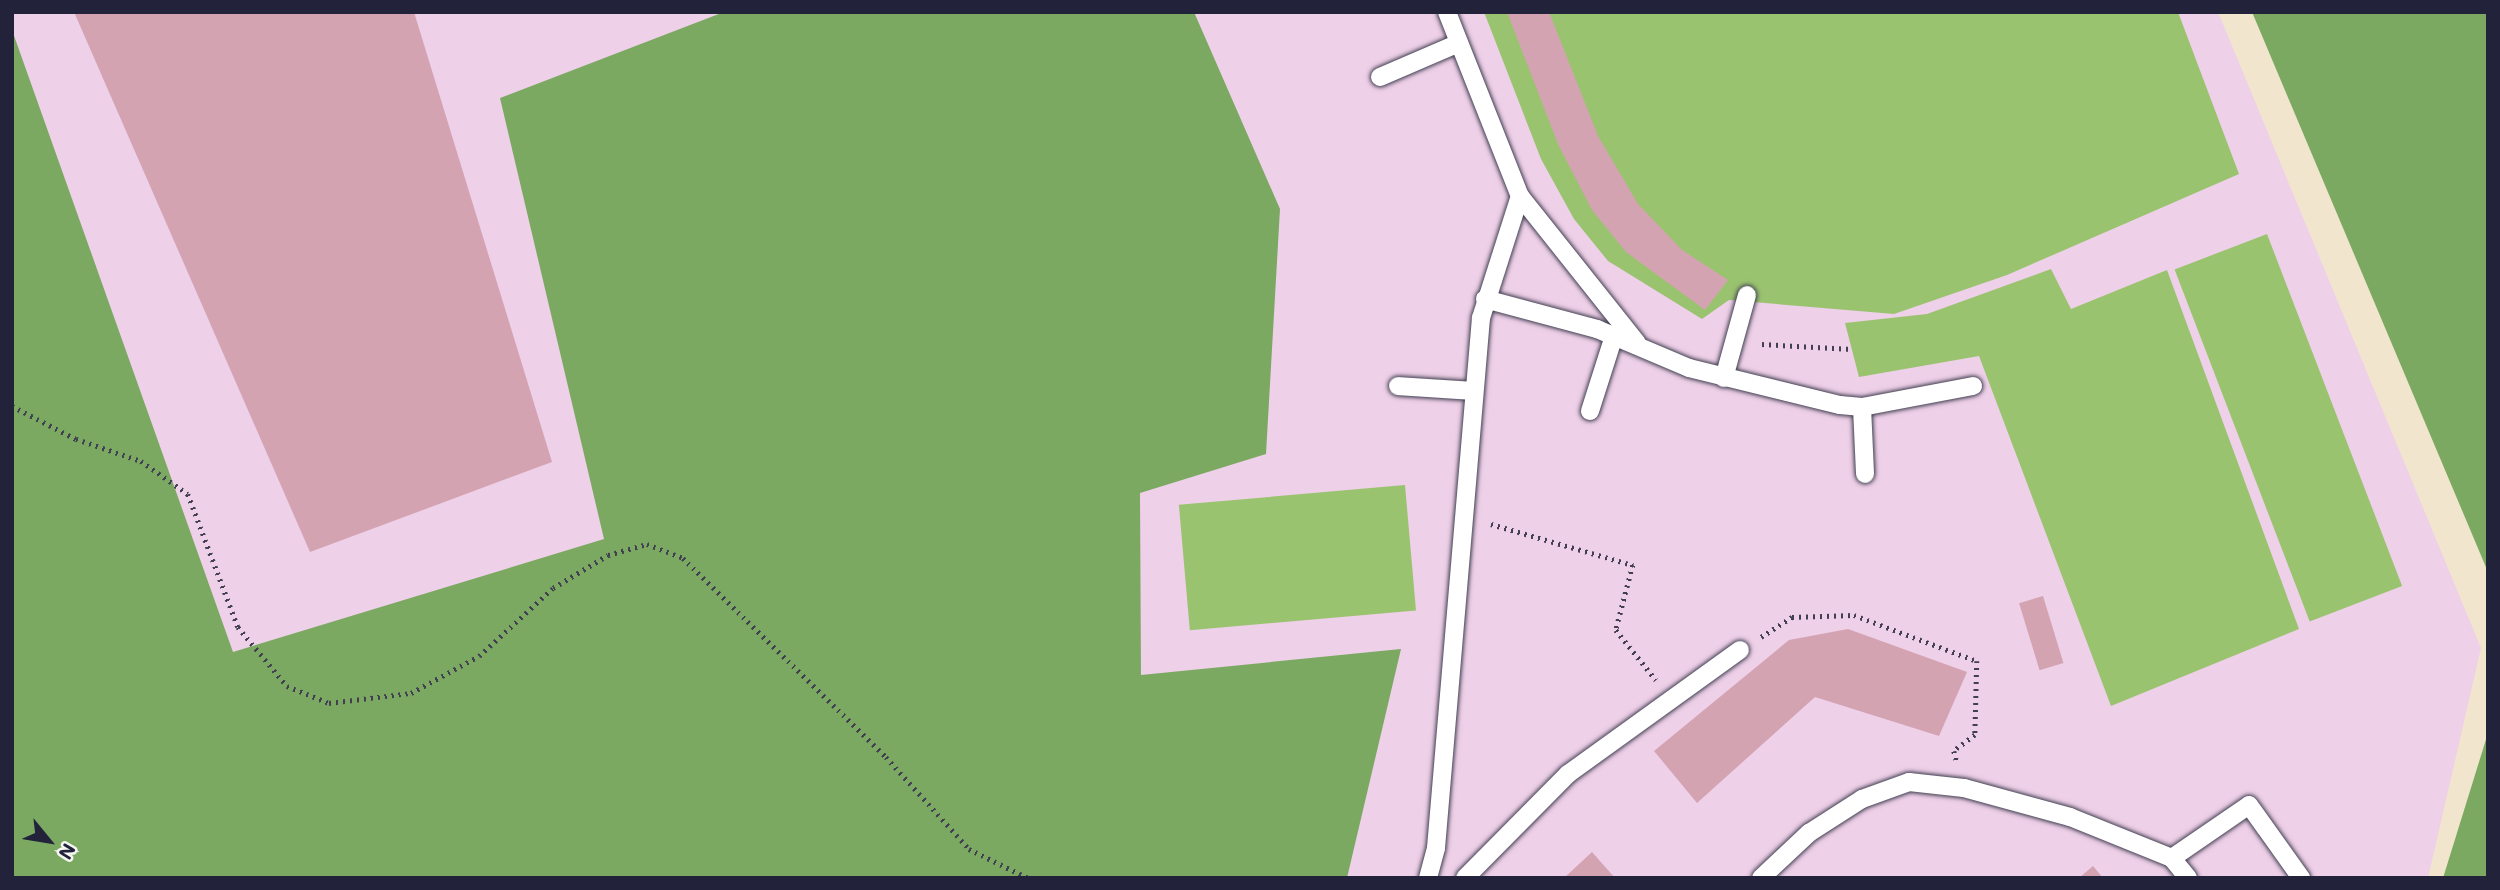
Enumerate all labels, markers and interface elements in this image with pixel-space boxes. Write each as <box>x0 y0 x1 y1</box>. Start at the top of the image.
north arrow <box>14 806 84 876</box>
text: N <box>53 839 82 864</box>

